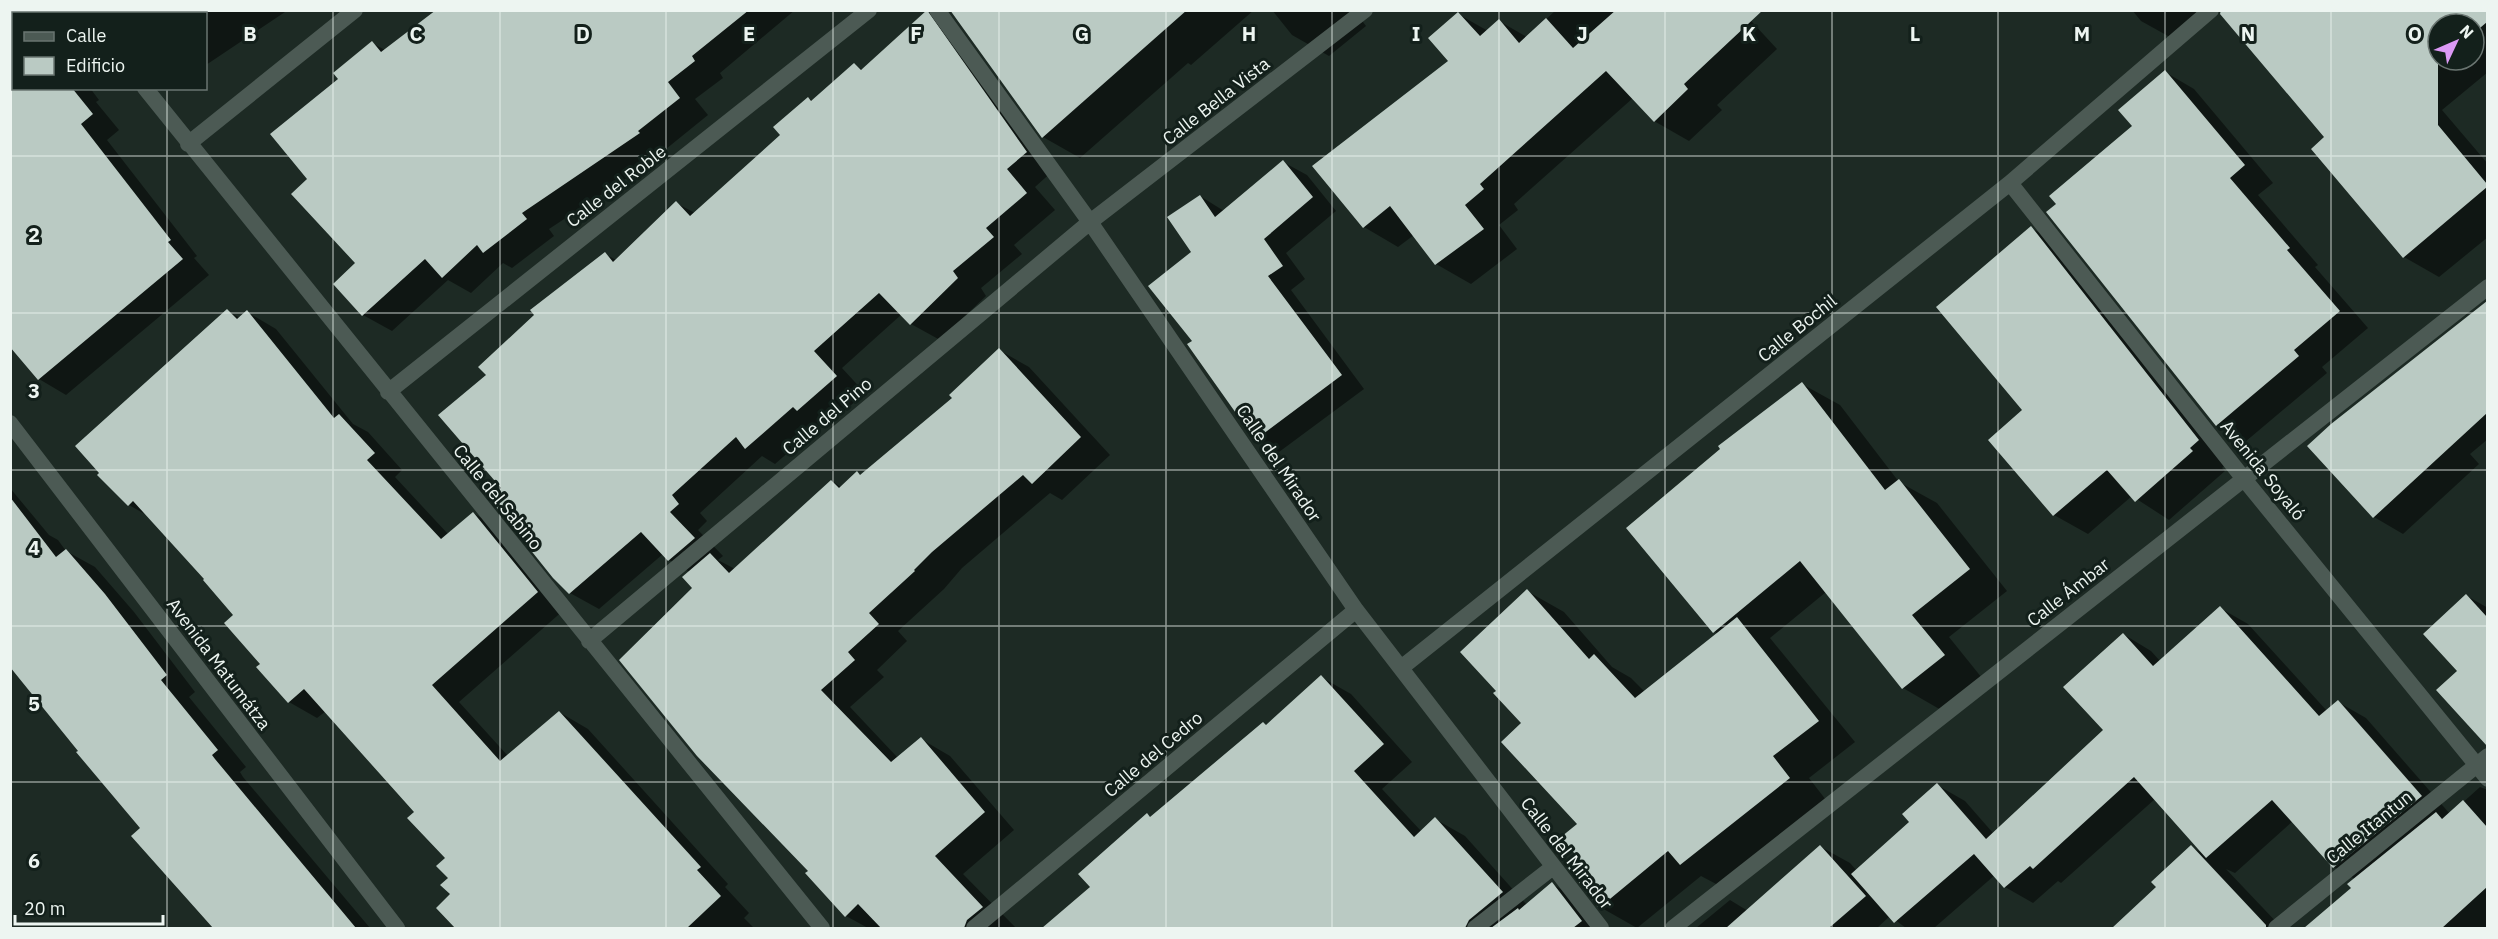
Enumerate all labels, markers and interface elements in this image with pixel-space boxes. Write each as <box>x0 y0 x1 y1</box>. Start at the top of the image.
legend <box>12 12 207 90</box>
north arrow <box>2426 12 2486 72</box>
text: B <box>243 20 257 47</box>
text: C <box>409 20 423 47</box>
text: D <box>576 20 590 47</box>
text: E <box>743 20 755 47</box>
text: F <box>910 20 922 47</box>
text: G <box>1075 20 1089 47</box>
text: H <box>1242 20 1256 47</box>
text: I <box>1412 20 1420 47</box>
text: J <box>1576 20 1588 47</box>
text: K <box>1742 20 1756 47</box>
text: L <box>1910 20 1920 47</box>
text: M <box>2074 20 2090 47</box>
text: N <box>2241 20 2255 47</box>
text: O <box>2408 20 2422 47</box>
text: N <box>2456 20 2478 43</box>
text: Calle <box>66 24 106 47</box>
street label: Calle Bella Vista <box>1158 52 1275 150</box>
text: Edificio <box>66 54 125 77</box>
street label: Calle del Roble <box>561 140 671 232</box>
text: 2 <box>28 221 40 248</box>
street label: Calle Bochil <box>1753 289 1841 367</box>
street label: Calle del Pino <box>778 372 876 460</box>
text: 3 <box>28 377 40 404</box>
street label: Calle del Mirador <box>1231 400 1327 526</box>
street label: Avenida Soyaló <box>2215 415 2311 525</box>
street label: Calle del Sabino <box>448 439 548 555</box>
text: 4 <box>28 534 40 561</box>
street label: Calle Ámbar <box>2022 552 2114 631</box>
street label: Avenida Matumátza <box>162 594 276 735</box>
text: 5 <box>28 690 40 717</box>
street label: Calle del Cedro <box>1099 706 1207 802</box>
street label: Calle Itantun <box>2321 785 2417 869</box>
street label: Calle del Mirador <box>1516 792 1618 914</box>
text: 6 <box>28 847 40 874</box>
scale bar <box>15 888 164 926</box>
text: 20 m <box>24 897 66 920</box>

